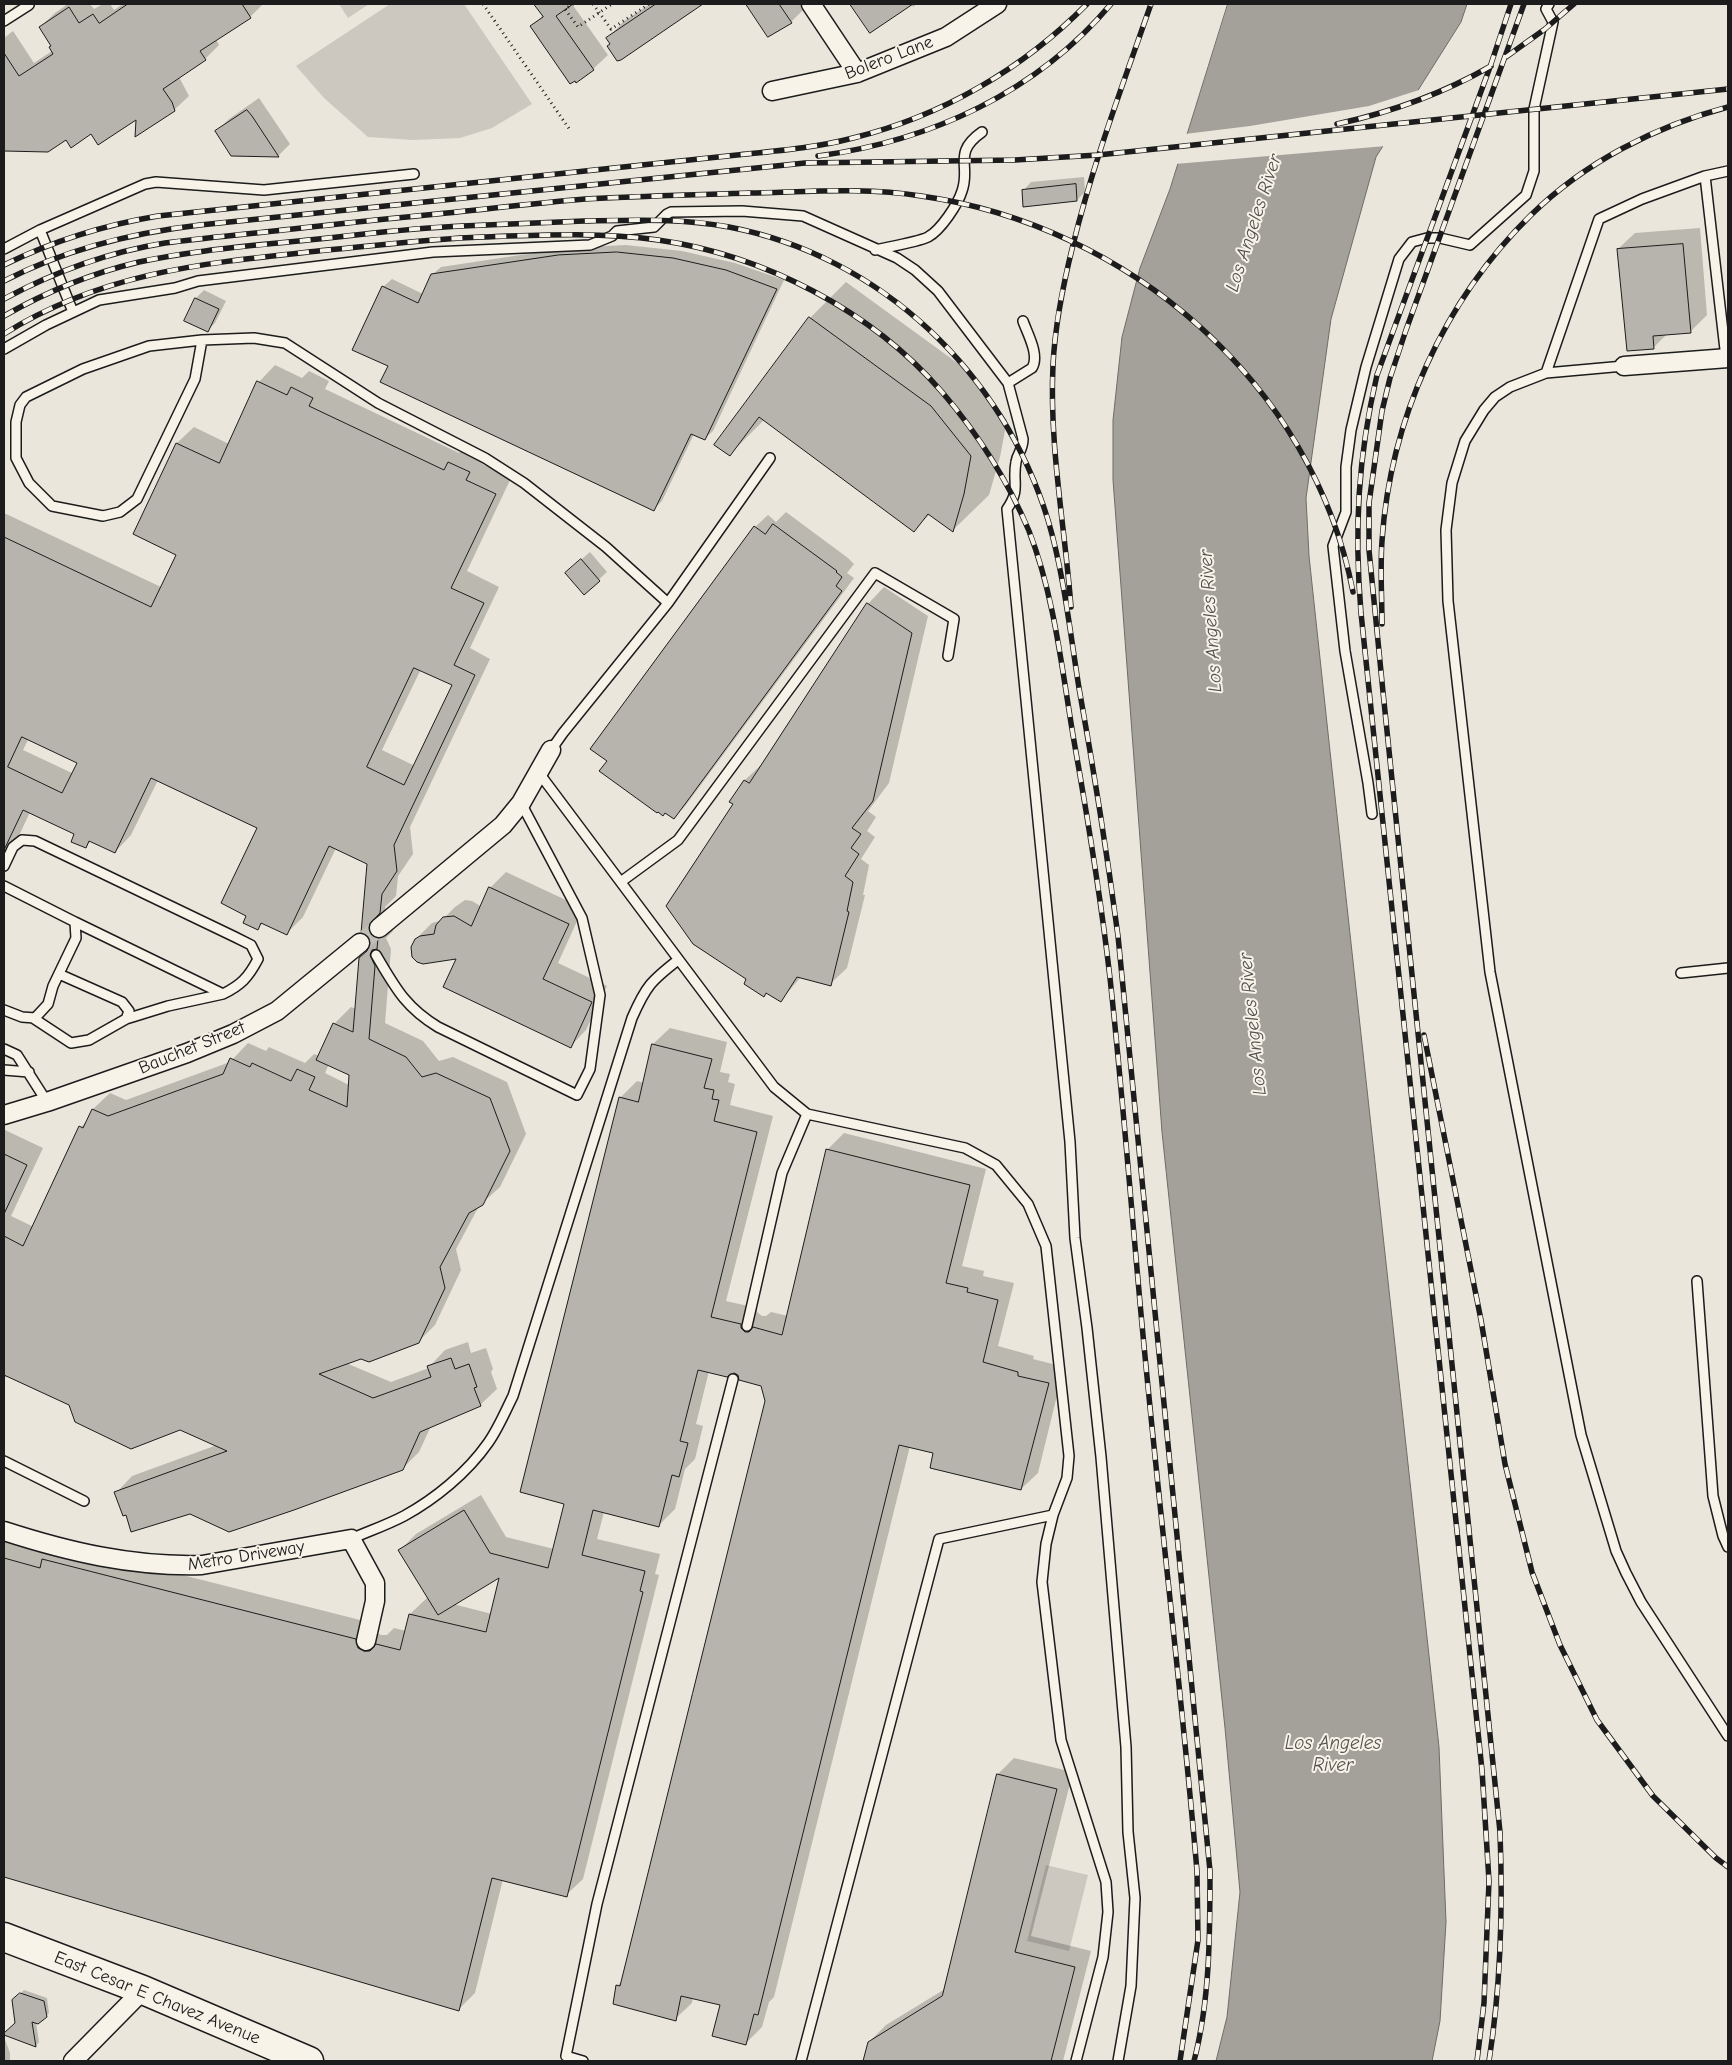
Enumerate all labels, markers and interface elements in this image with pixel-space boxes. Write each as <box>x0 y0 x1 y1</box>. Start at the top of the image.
street label: Bolero Lane <box>842 31 936 85</box>
water label: Los Angeles River <box>1221 151 1287 295</box>
water label: Los Angeles River <box>1195 549 1227 693</box>
water label: Los Angeles River <box>1234 952 1272 1096</box>
street label: Bauchet Street <box>135 1017 249 1079</box>
street label: Metro Driveway <box>186 1536 306 1576</box>
water label: Los Angeles River <box>1285 1733 1381 1777</box>
street label: East Cesar E Chavez Avenue <box>51 1947 263 2049</box>

